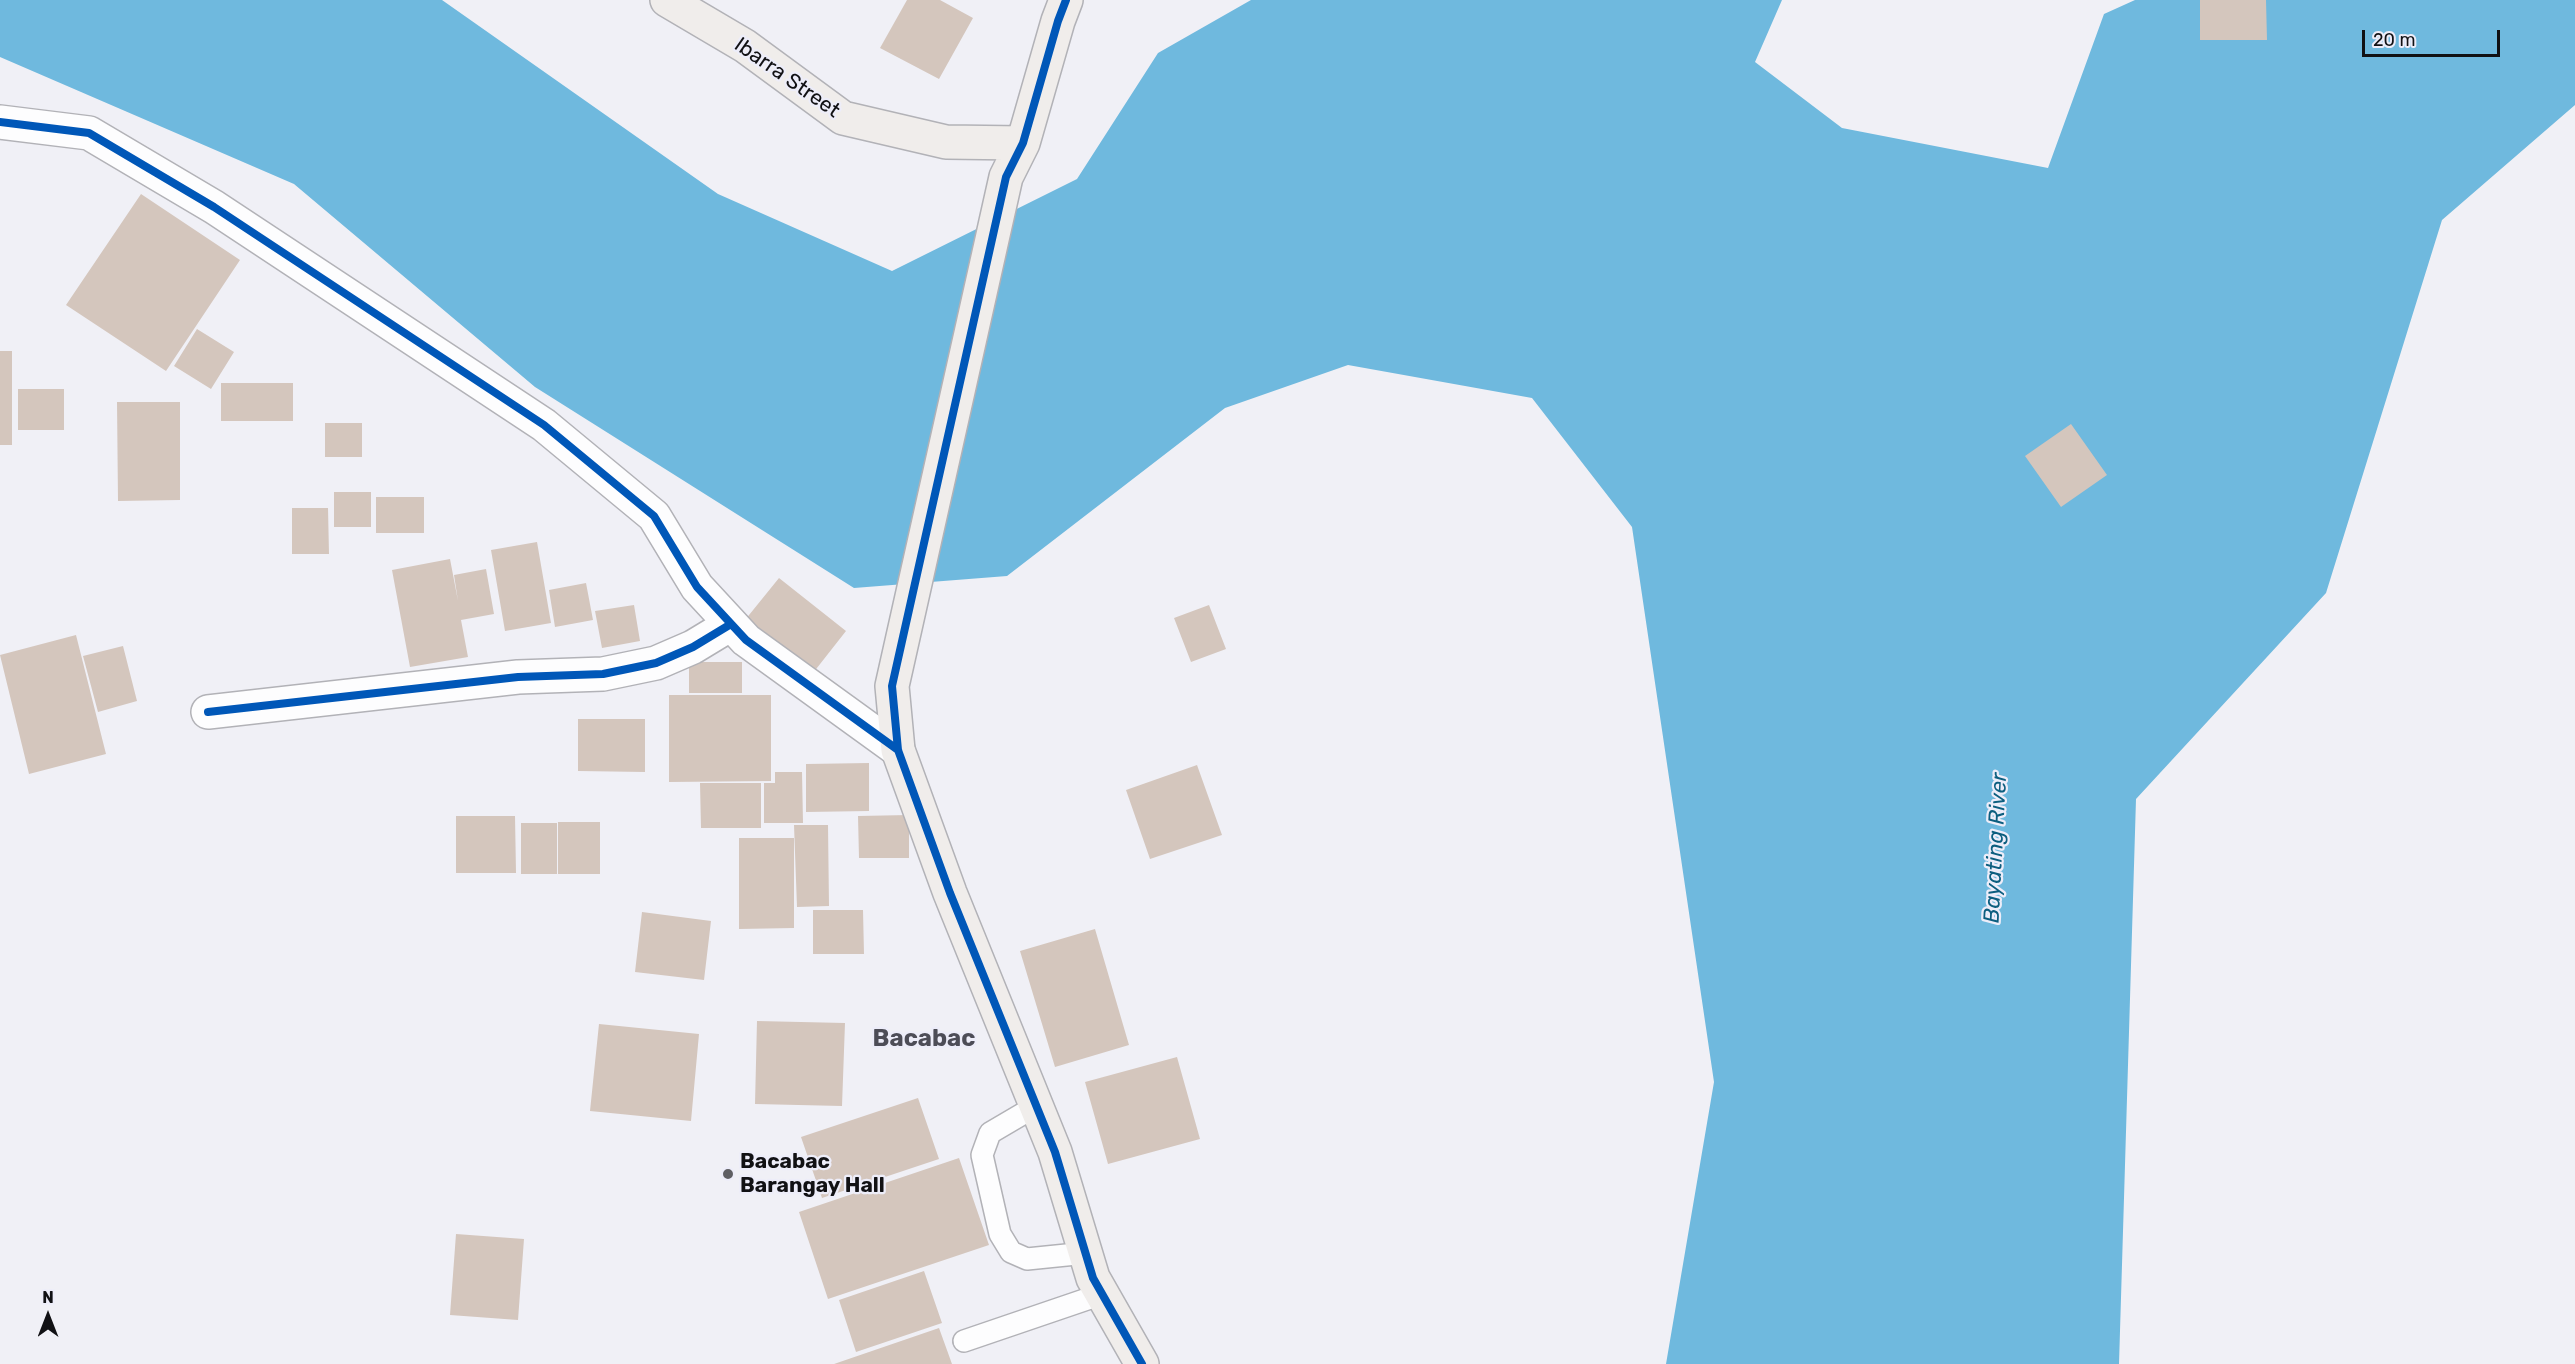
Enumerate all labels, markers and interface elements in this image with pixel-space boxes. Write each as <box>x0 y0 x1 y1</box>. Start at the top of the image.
scale bar <box>2365 18 2503 56</box>
text: 20 m <box>2373 29 2415 51</box>
street label: Ibarra Street <box>729 32 845 124</box>
water label: Bayating River <box>1979 772 2013 924</box>
district label: Bacabac <box>873 1025 975 1053</box>
place label: Bacabac Barangay Hall <box>740 1149 885 1199</box>
marker: Bacabac Barangay Hall <box>721 1167 735 1181</box>
north arrow <box>18 1286 78 1346</box>
text: N <box>42 1288 54 1307</box>

